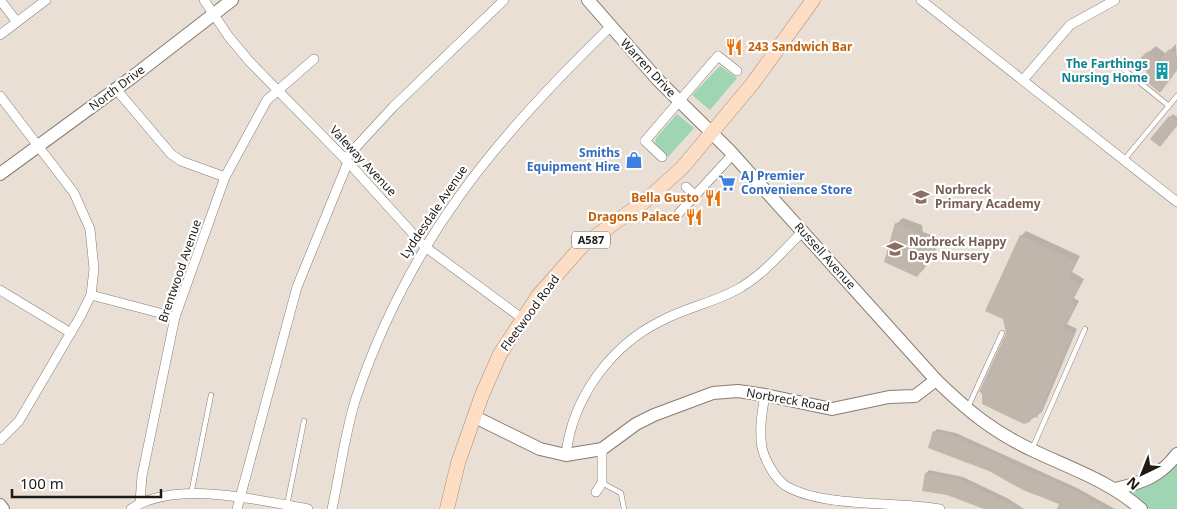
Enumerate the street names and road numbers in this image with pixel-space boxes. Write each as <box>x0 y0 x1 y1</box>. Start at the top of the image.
street label: Warren Drive <box>617 35 680 101</box>
street label: North Drive <box>85 61 148 114</box>
street label: Valeway Avenue <box>326 122 401 200</box>
street label: Lyddesdale Avenue <box>396 162 471 262</box>
street label: Brentwood Avenue <box>154 217 205 324</box>
street label: Russell Avenue <box>791 219 860 293</box>
road number: A587 <box>572 232 610 248</box>
street label: Fleetwood Road <box>496 271 563 354</box>
street label: Norbreck Road <box>745 384 831 415</box>

